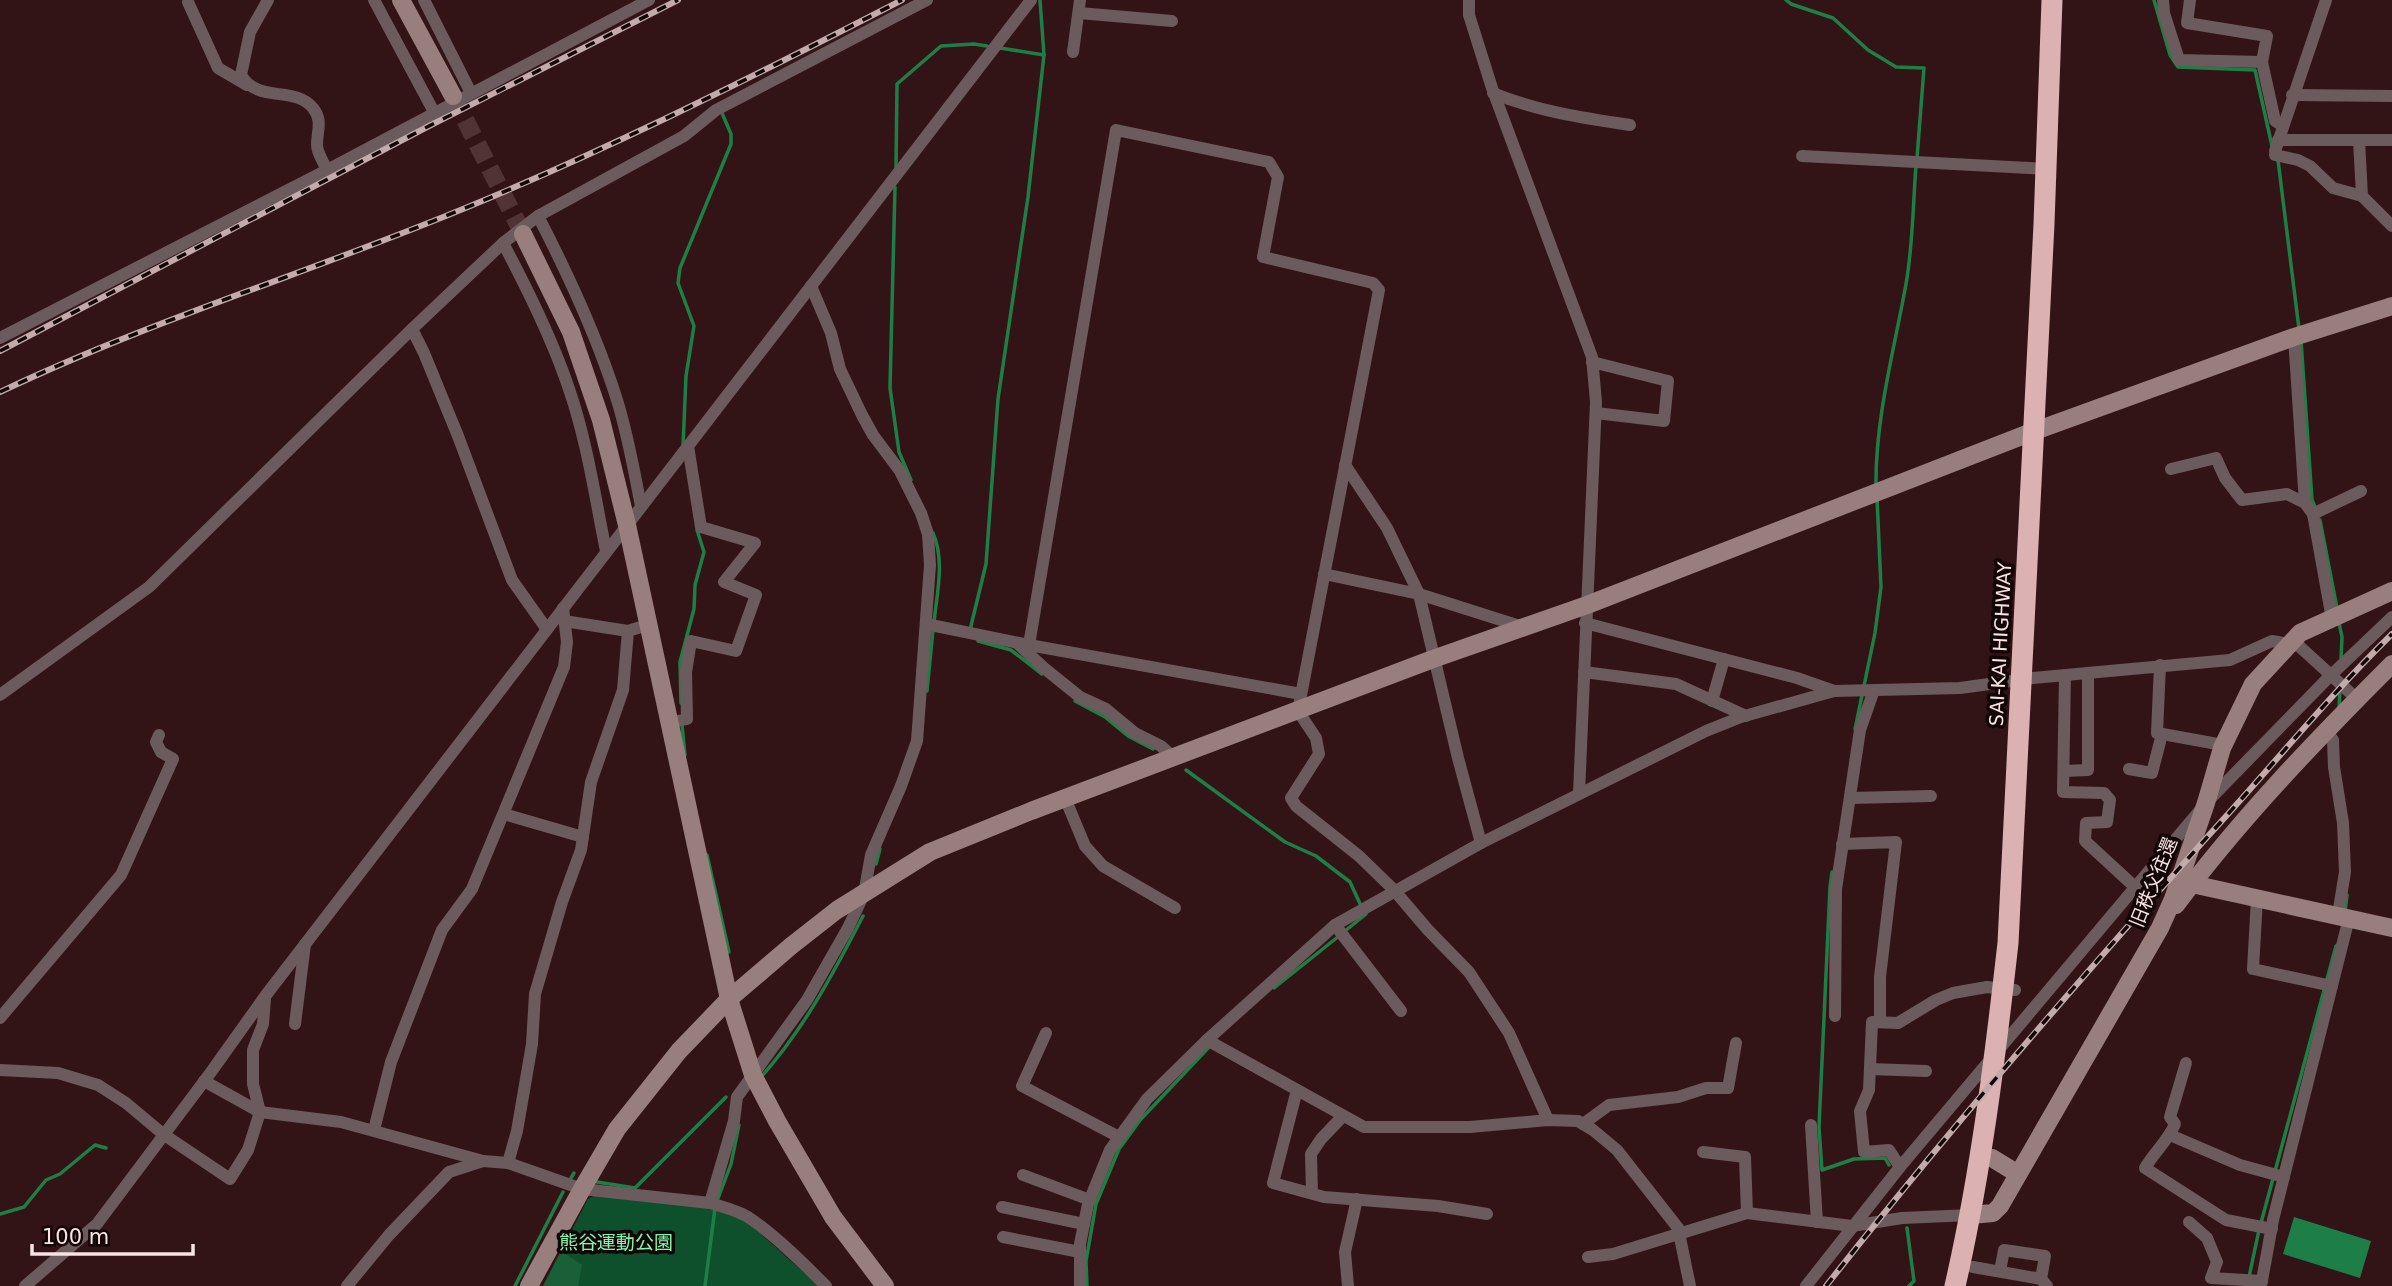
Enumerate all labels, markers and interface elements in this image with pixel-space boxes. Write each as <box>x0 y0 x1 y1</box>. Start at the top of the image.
street label: SAI-KAI HIGHWAY <box>1985 561 2015 727</box>
street label: 旧秩父往還 <box>2125 834 2181 930</box>
scale bar <box>32 1212 192 1256</box>
text: 100 m <box>42 1225 109 1249</box>
park label: 熊谷運動公園 <box>559 1231 673 1253</box>

